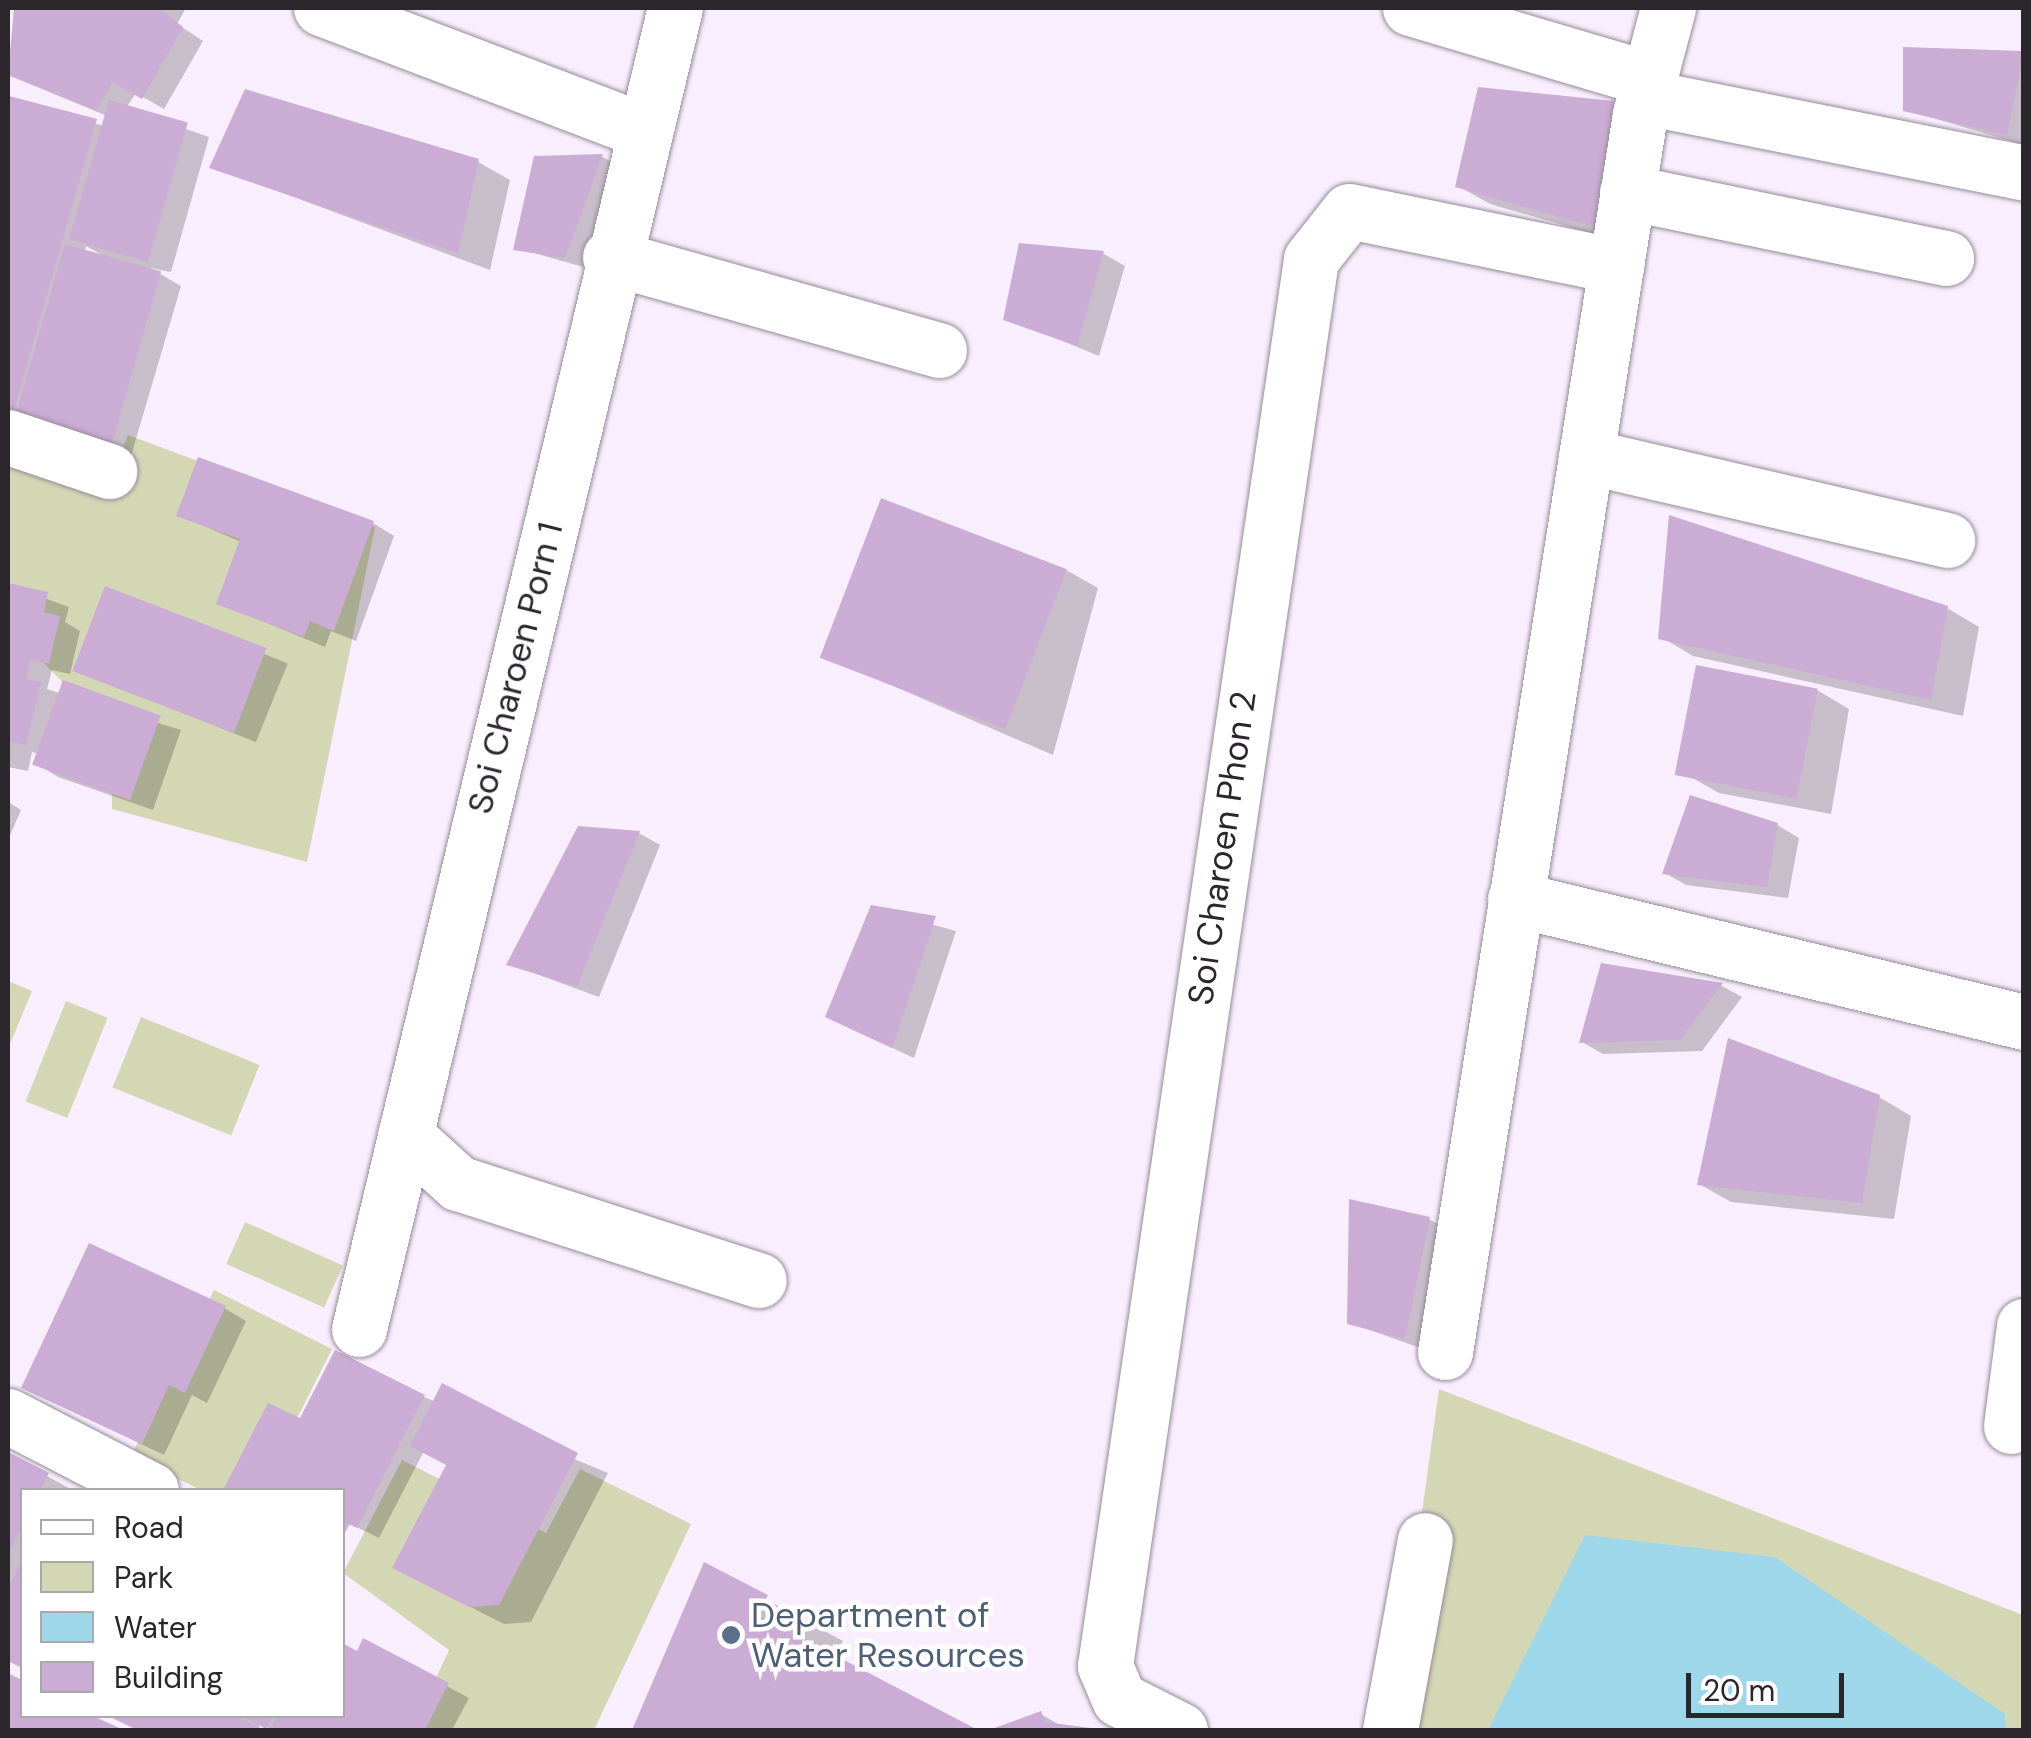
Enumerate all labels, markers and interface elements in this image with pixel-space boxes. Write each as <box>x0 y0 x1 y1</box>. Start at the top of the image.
street label: Soi Charoen Porn 1 <box>458 518 572 818</box>
street label: Soi Charoen Phon 2 <box>1179 689 1265 1007</box>
legend <box>20 1488 345 1718</box>
text: Road <box>114 1508 184 1547</box>
text: Park <box>114 1558 173 1597</box>
place label: Department of Water Resources <box>751 1594 1025 1676</box>
text: Water <box>114 1608 197 1647</box>
marker: Department of Water Resources <box>720 1624 742 1646</box>
scale bar <box>1691 1653 1848 1715</box>
text: Building <box>114 1658 223 1697</box>
text: 20 m <box>1703 1671 1775 1710</box>

